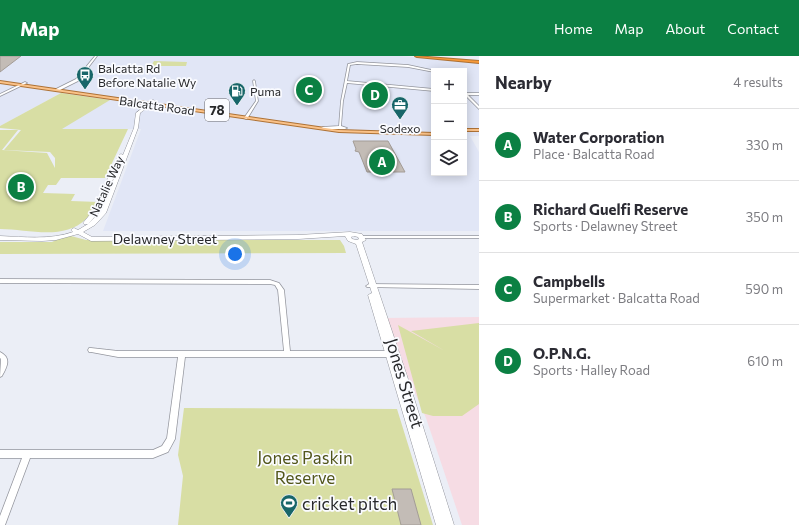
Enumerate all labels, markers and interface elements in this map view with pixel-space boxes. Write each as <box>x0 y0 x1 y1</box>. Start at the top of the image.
text: Map <box>20 17 59 40</box>
text: Home <box>554 20 593 37</box>
text: Map <box>615 20 643 37</box>
text: About <box>665 20 705 37</box>
text: Contact <box>727 20 779 37</box>
place label: Balcatta Rd Before Natalie Wy <box>98 61 196 89</box>
bus stop icon: Balcatta Rd Before Natalie Wy <box>75 65 95 90</box>
map controls <box>431 68 467 176</box>
button: + <box>431 68 467 104</box>
text: Nearby <box>495 72 552 93</box>
text: 4 results <box>733 74 783 90</box>
pin: C <box>296 75 322 105</box>
pin: D <box>362 80 388 110</box>
fuel station icon: Puma <box>227 81 247 106</box>
place label: Puma <box>250 84 281 98</box>
street label: Balcatta Road <box>119 93 196 117</box>
office icon: Sodexo <box>390 95 410 120</box>
road number: 78 <box>205 99 229 121</box>
button: − <box>431 104 467 140</box>
place label: Sodexo <box>380 121 420 135</box>
text: Water Corporation <box>533 128 664 146</box>
text: A <box>503 137 513 153</box>
text: 330 m <box>746 137 783 153</box>
button: layers <box>431 140 467 176</box>
text: Place · Balcatta Road <box>533 146 655 162</box>
pin: A <box>369 147 395 177</box>
street label: Natalie Way <box>86 153 126 219</box>
pin: B <box>8 172 34 202</box>
text: Richard Guelfi Reserve <box>533 200 688 218</box>
text: B <box>504 209 512 225</box>
text: 350 m <box>746 209 783 225</box>
text: Sports · Delawney Street <box>533 218 677 234</box>
street label: Delawney Street <box>113 230 217 247</box>
your location <box>225 244 245 264</box>
text: Campbells <box>533 272 605 290</box>
text: C <box>504 281 512 297</box>
text: 590 m <box>745 281 783 297</box>
text: Supermarket · Balcatta Road <box>533 290 700 306</box>
street label: Jones Street <box>381 336 429 430</box>
text: O.P.N.G. <box>533 344 591 362</box>
text: D <box>503 353 513 369</box>
text: 610 m <box>747 353 783 369</box>
text: Sports · Halley Road <box>533 362 650 378</box>
park label: Jones Paskin Reserve <box>257 447 353 488</box>
sports icon: cricket pitch <box>279 493 299 518</box>
place label: cricket pitch <box>302 493 397 514</box>

